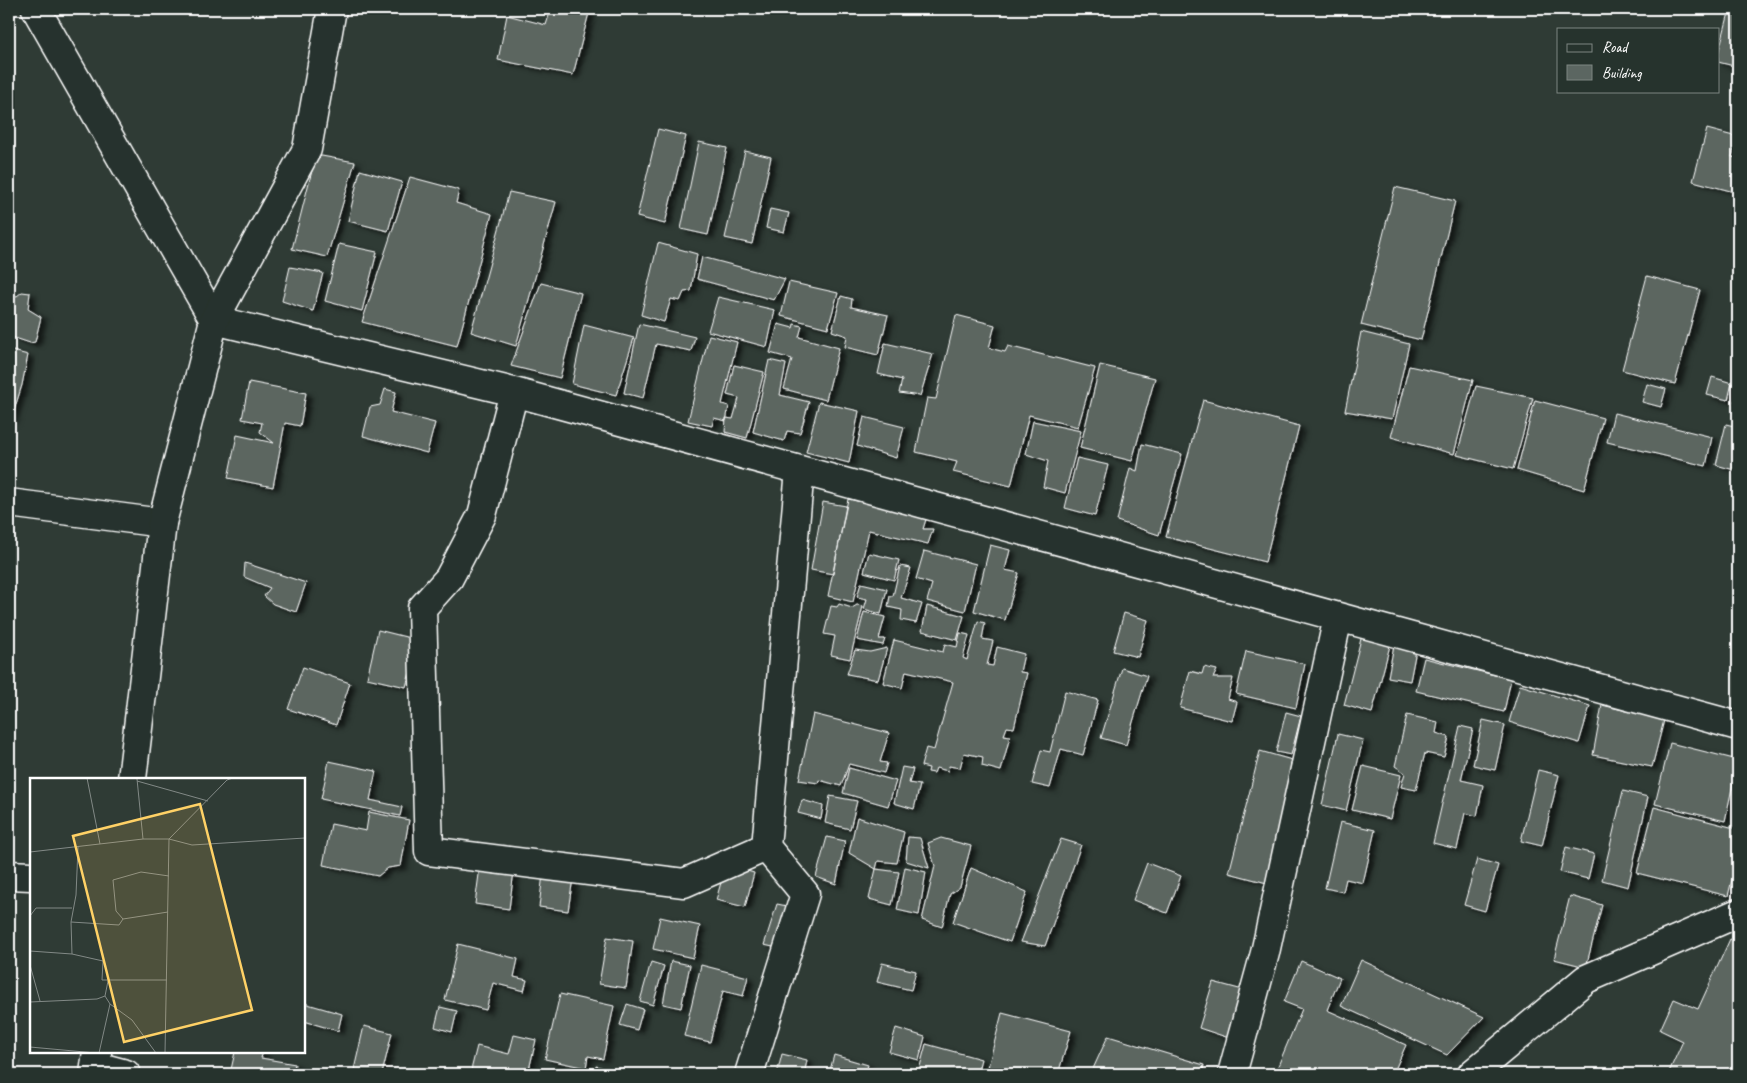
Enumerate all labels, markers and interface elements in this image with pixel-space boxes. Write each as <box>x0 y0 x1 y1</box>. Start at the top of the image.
legend <box>1557 28 1720 92</box>
text: Road <box>1602 38 1629 57</box>
text: Building <box>1602 64 1642 83</box>
inset map <box>30 778 305 1053</box>

